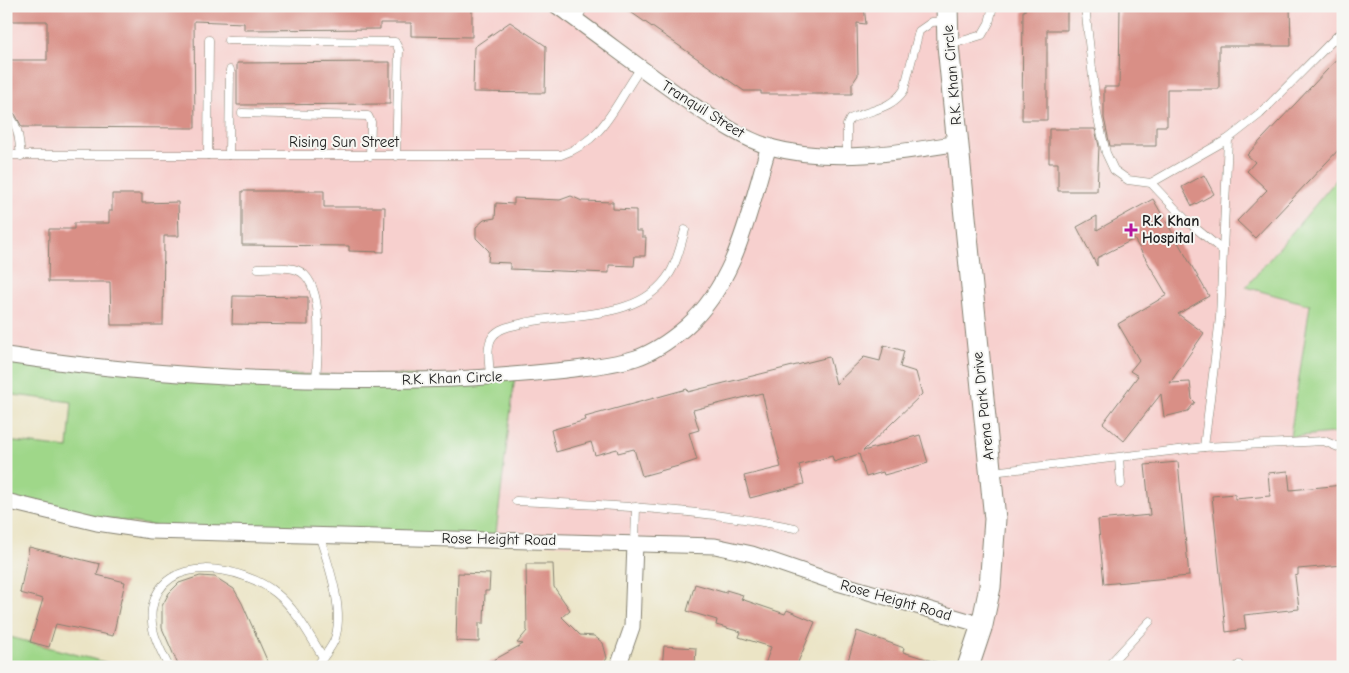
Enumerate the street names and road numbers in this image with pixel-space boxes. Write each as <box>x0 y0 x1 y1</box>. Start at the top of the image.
street label: R.K. Khan Circle <box>939 24 965 126</box>
street label: Tranquil Street <box>658 76 748 142</box>
street label: Rising Sun Street <box>289 133 400 151</box>
street label: Arena Park Drive <box>968 350 998 461</box>
street label: R.K. Khan Circle <box>401 367 503 389</box>
street label: Rose Height Road <box>441 529 557 549</box>
street label: Rose Height Road <box>838 576 954 624</box>

